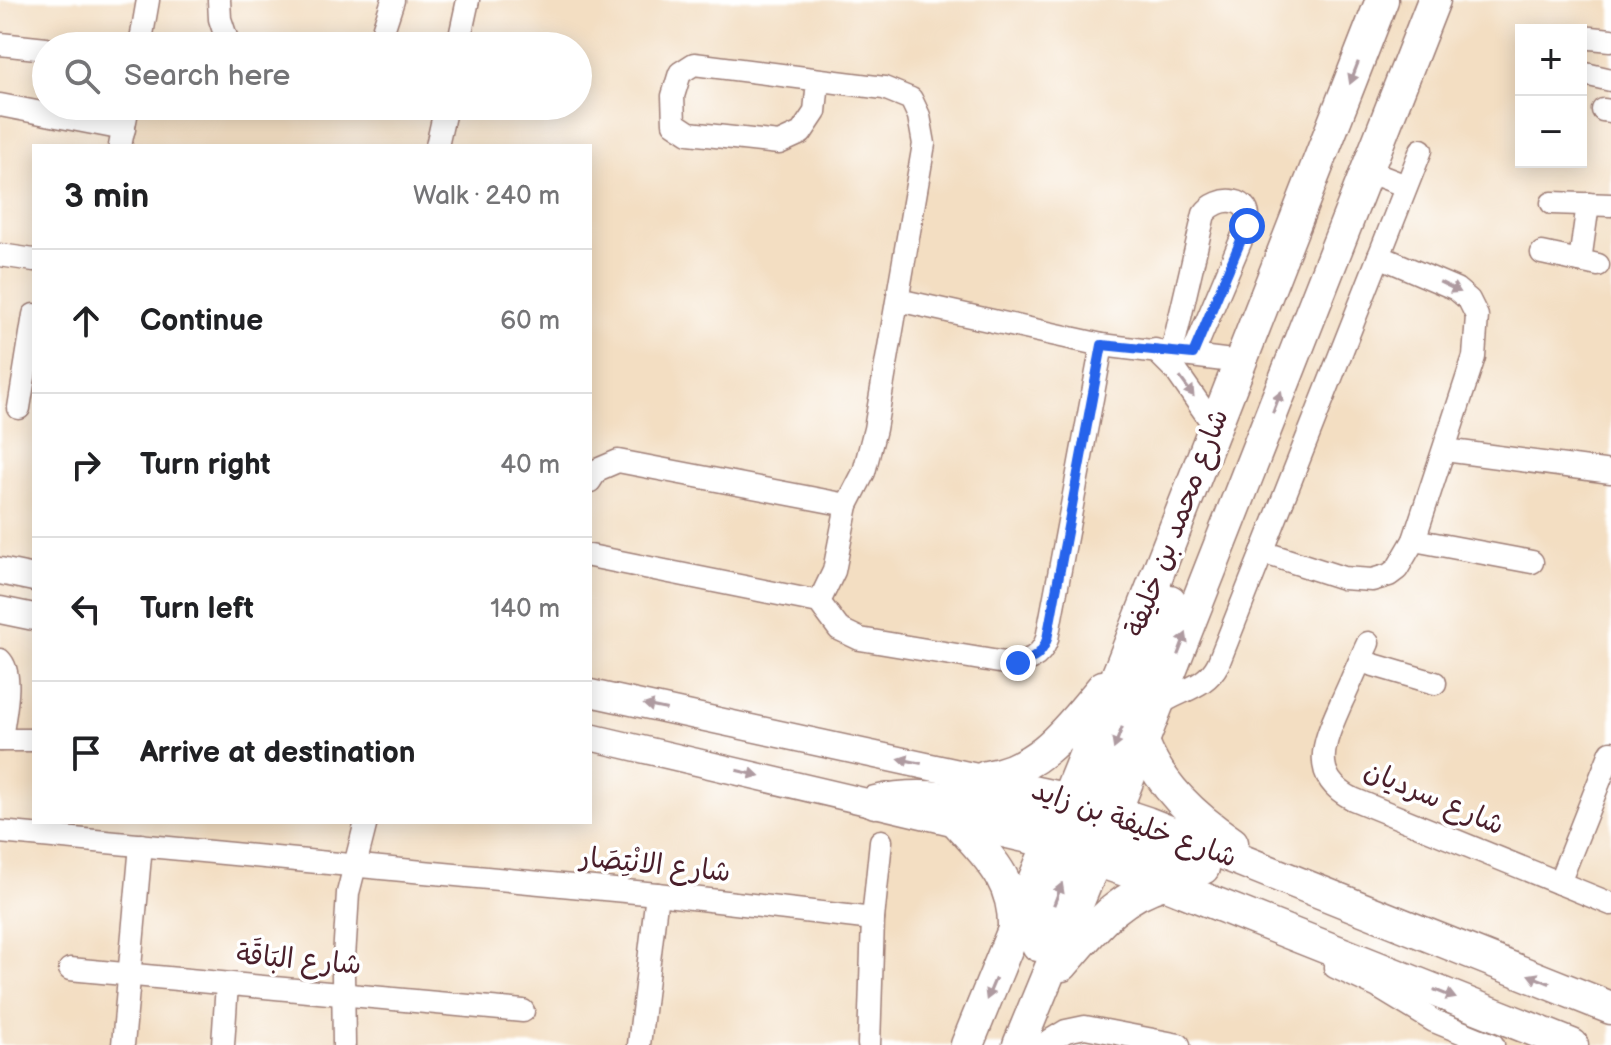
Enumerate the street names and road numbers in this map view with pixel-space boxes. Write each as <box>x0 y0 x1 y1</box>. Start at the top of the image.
street label: شارع محمد بن خليفة <box>1118 405 1237 642</box>
street label: شارع سرديان <box>1358 754 1509 844</box>
street label: شارع خليفة بن زايد <box>1027 773 1241 876</box>
street label: شارع الانْتِصَار <box>577 840 732 891</box>
street label: شارع البَاقَة <box>235 935 363 984</box>

